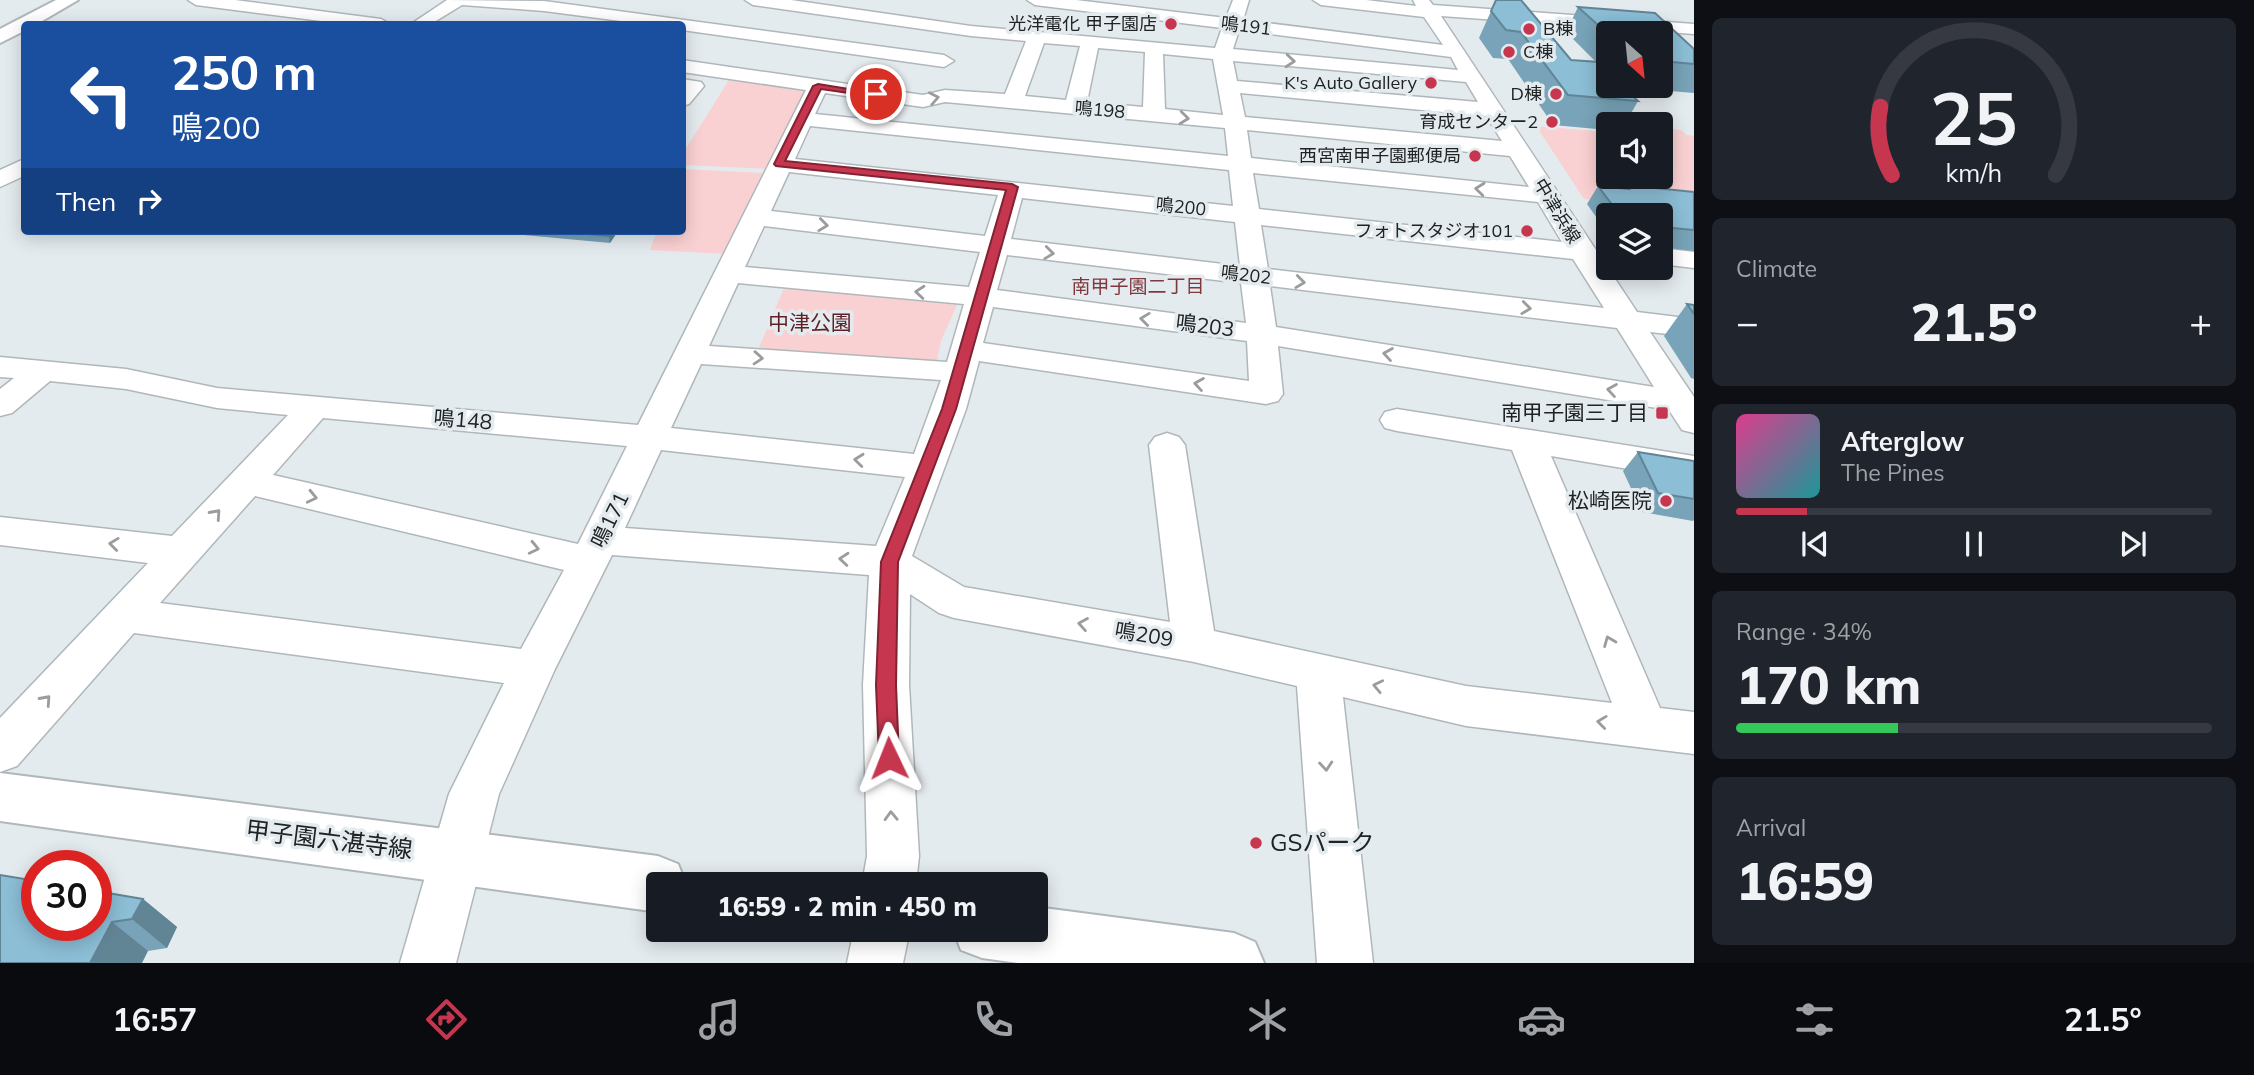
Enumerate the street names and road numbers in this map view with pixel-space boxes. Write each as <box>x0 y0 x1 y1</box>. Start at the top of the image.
street label: 鳴191 <box>1220 11 1272 40</box>
street label: 鳴198 <box>1074 96 1126 123</box>
street label: 中津浜線 <box>1529 174 1586 248</box>
street label: 鳴200 <box>1155 192 1207 221</box>
street label: 鳴202 <box>1220 260 1272 289</box>
street label: 鳴203 <box>1174 309 1236 341</box>
street label: 鳴148 <box>433 403 494 435</box>
street label: 鳴171 <box>585 487 634 552</box>
street label: 鳴209 <box>1113 616 1175 652</box>
street label: 甲子園六湛寺線 <box>244 814 414 864</box>

